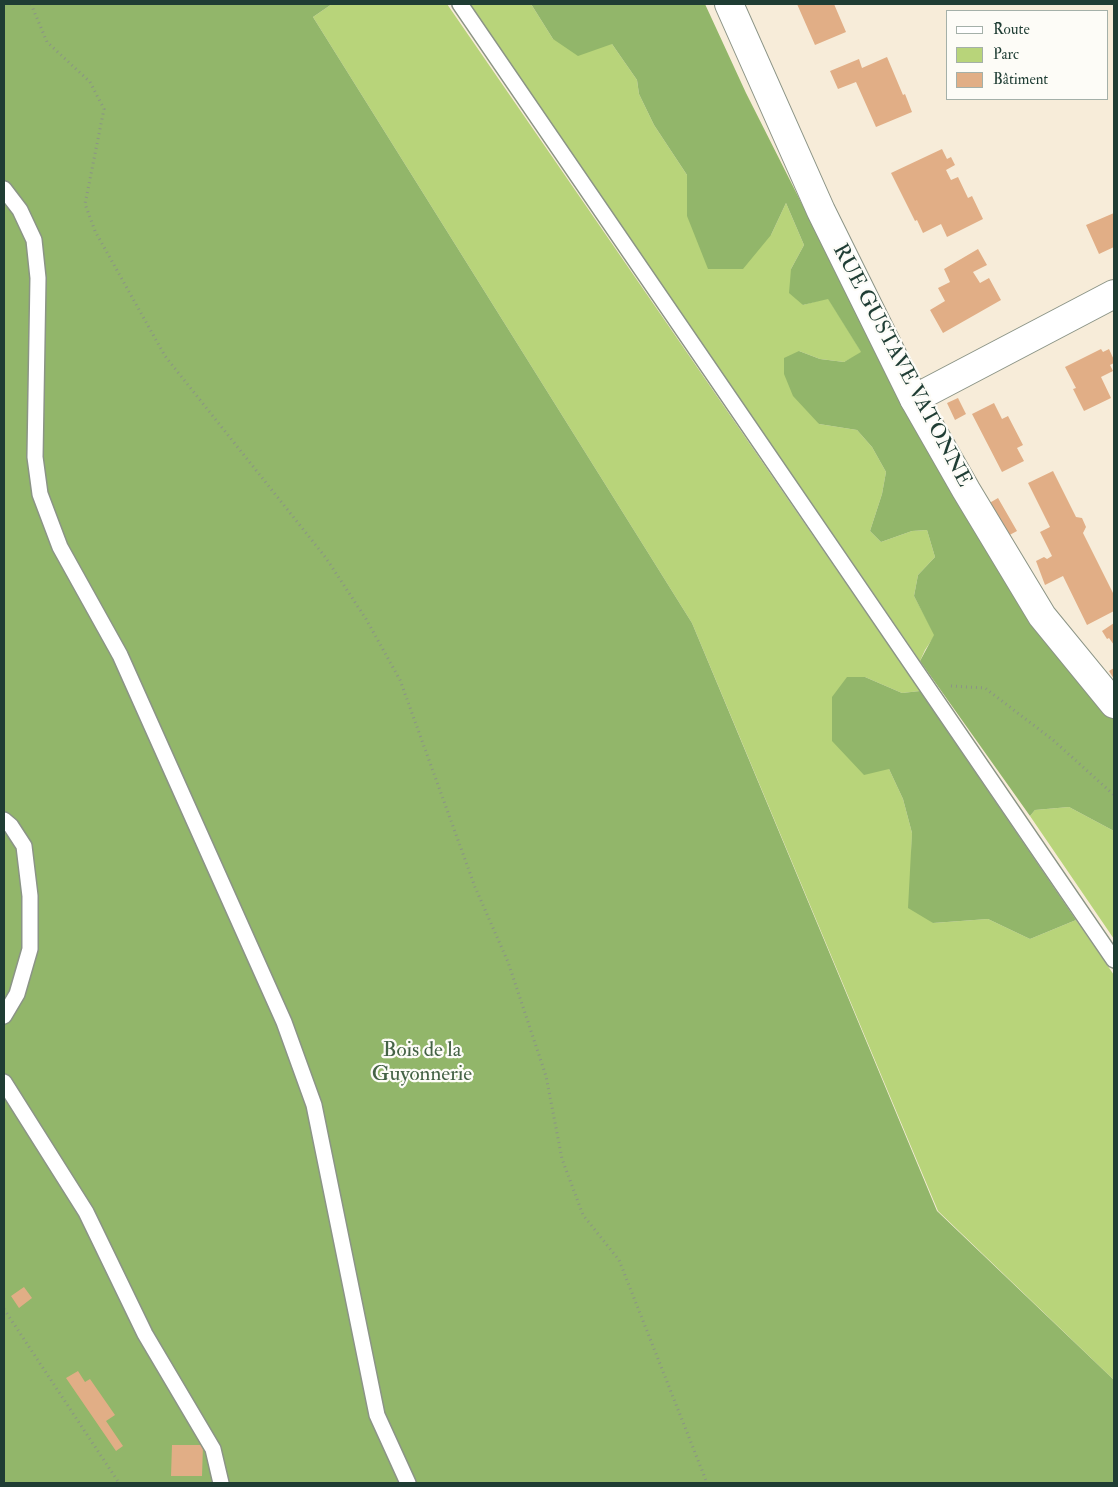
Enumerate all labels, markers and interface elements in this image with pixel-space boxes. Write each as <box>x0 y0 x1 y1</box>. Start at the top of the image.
legend <box>946 10 1108 100</box>
text: Route <box>993 20 1030 39</box>
text: Parc <box>993 45 1019 64</box>
text: Bâtiment <box>993 70 1048 89</box>
street label: RUE GUSTAVE VATONNE <box>826 240 976 492</box>
park label: Bois de la Guyonnerie <box>372 1038 472 1088</box>

